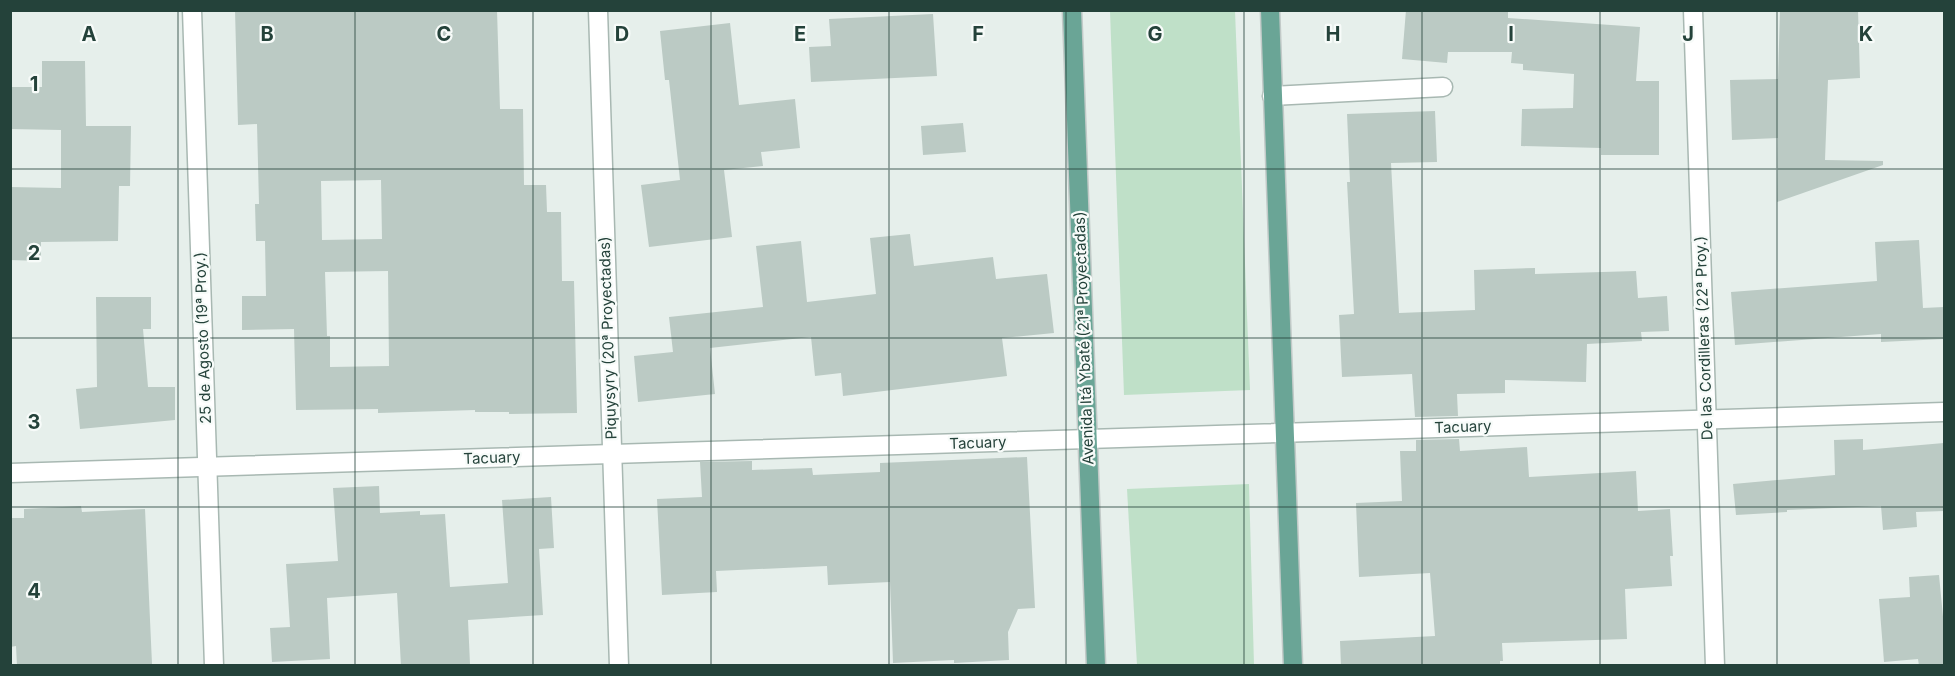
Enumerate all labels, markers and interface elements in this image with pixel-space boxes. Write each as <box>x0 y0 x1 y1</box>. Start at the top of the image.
text: A <box>82 22 97 46</box>
text: B <box>260 22 274 46</box>
text: C <box>437 22 451 46</box>
text: D <box>615 22 629 46</box>
text: E <box>794 22 806 46</box>
text: F <box>972 22 984 46</box>
text: G <box>1147 22 1163 46</box>
text: H <box>1326 22 1340 46</box>
text: I <box>1508 22 1514 46</box>
text: J <box>1682 22 1694 46</box>
text: K <box>1859 22 1873 46</box>
text: 1 <box>30 72 38 96</box>
street label: Avenida Itá Ybaté (21ª Proyectadas) <box>1070 211 1097 465</box>
street label: Piquysyry (20ª Proyectadas) <box>594 236 621 440</box>
street label: De las Cordilleras (22ª Proy.) <box>1690 236 1717 440</box>
text: 2 <box>28 241 40 265</box>
street label: 25 de Agosto (19ª Proy.) <box>190 252 215 424</box>
text: 3 <box>28 410 40 434</box>
street label: Tacuary <box>1434 416 1492 437</box>
street label: Tacuary <box>949 432 1007 453</box>
street label: Tacuary <box>463 447 521 468</box>
text: 4 <box>27 579 41 603</box>

